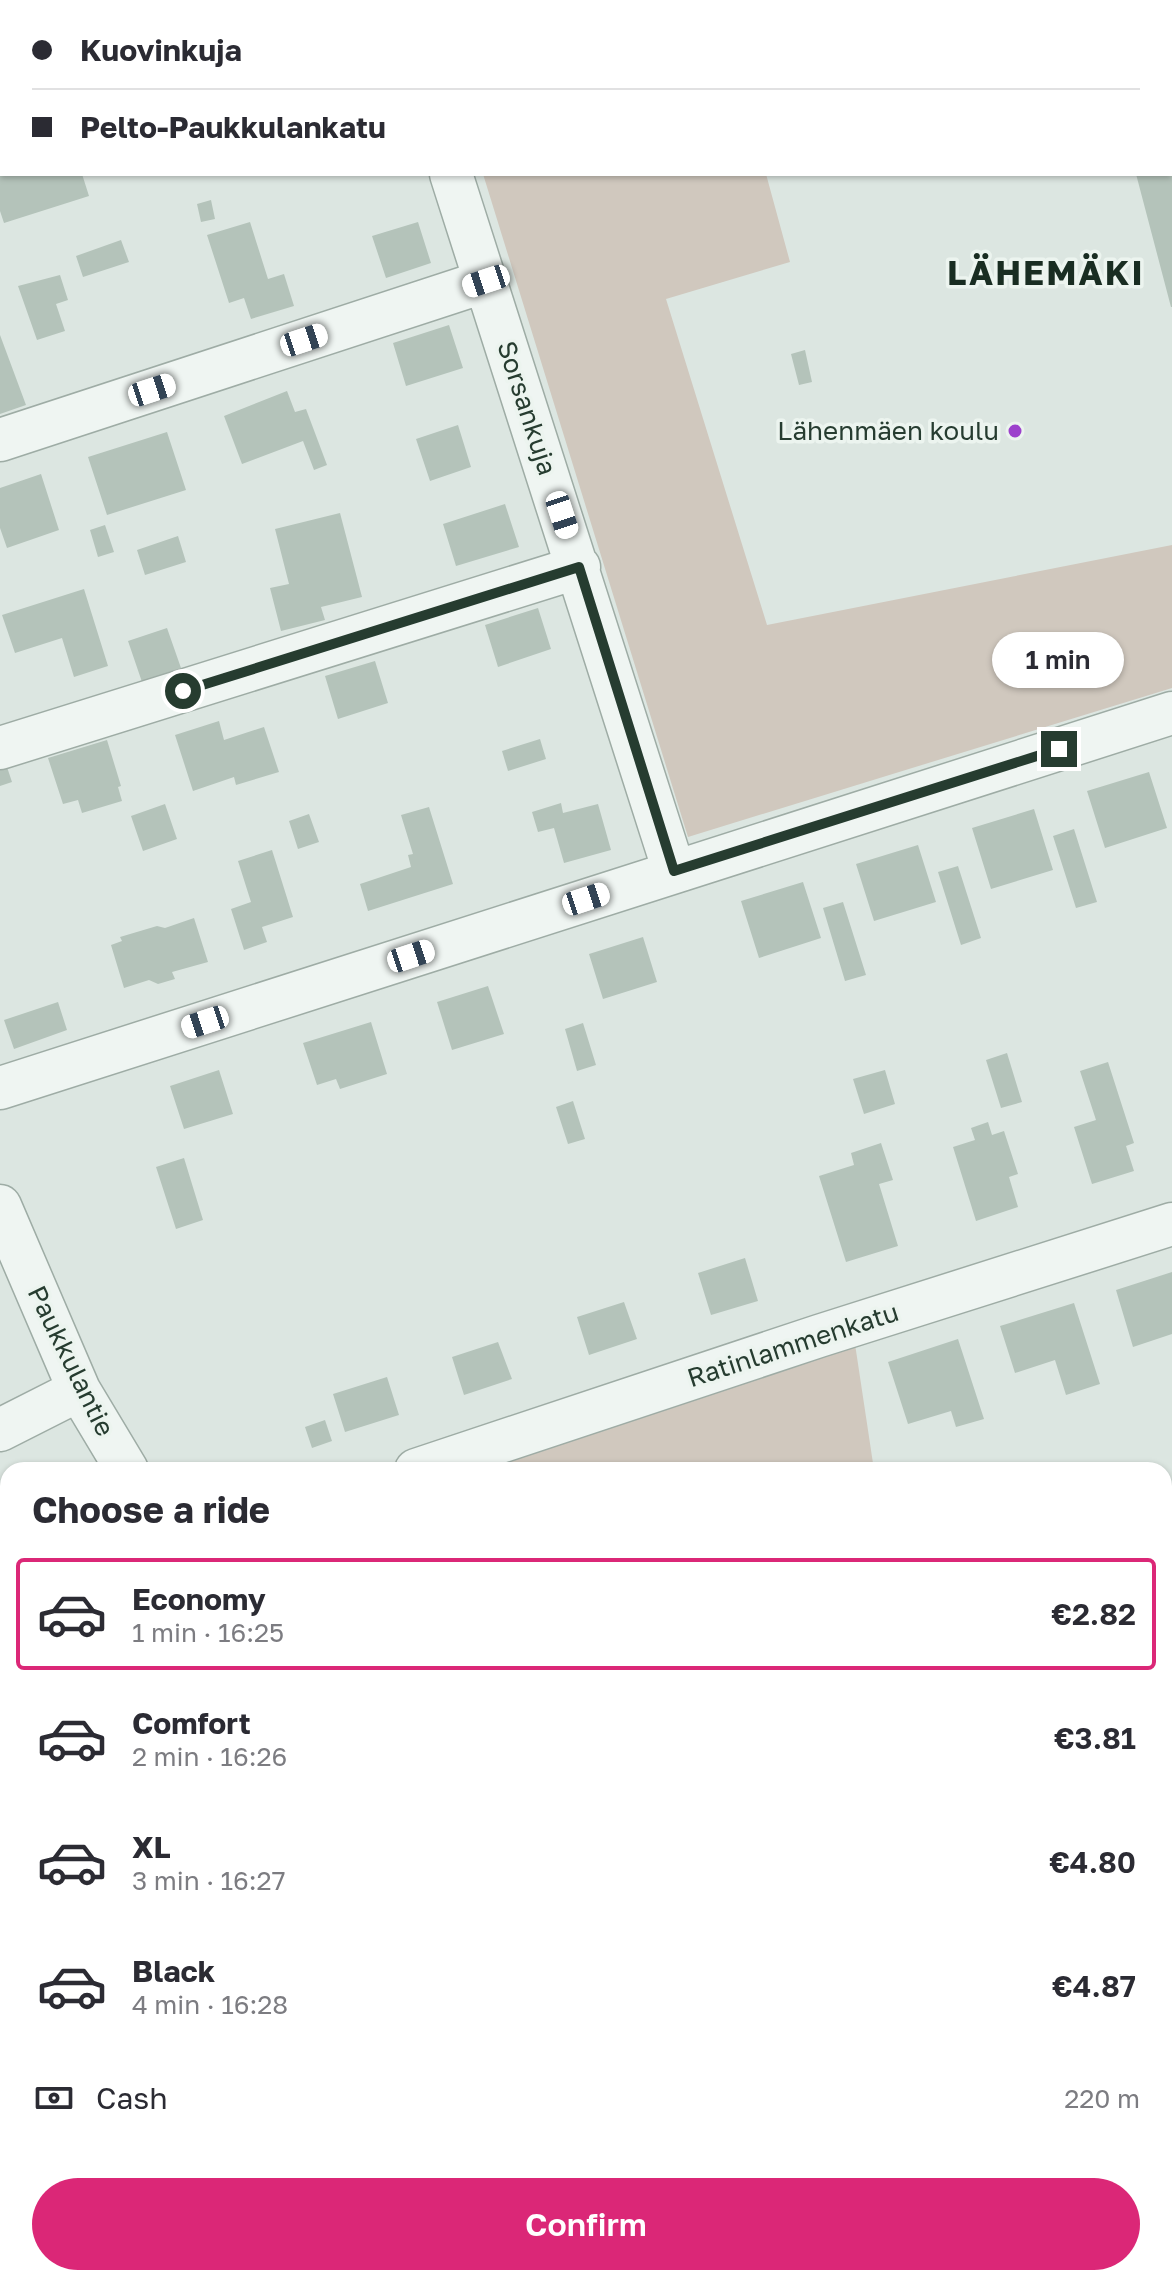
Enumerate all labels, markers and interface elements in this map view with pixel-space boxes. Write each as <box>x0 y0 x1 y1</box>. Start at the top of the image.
text: Kuovinkuja <box>80 32 242 68</box>
text: Pelto-Paukkulankatu <box>80 109 386 145</box>
district label: LÄHEMÄKI <box>947 252 1145 292</box>
car <box>459 262 513 300</box>
car <box>277 321 331 359</box>
street label: Sorsankuja <box>491 337 564 479</box>
car <box>125 371 179 409</box>
place label: Lähenmäen koulu <box>777 415 999 446</box>
marker: Lähenmäen koulu <box>1006 422 1024 440</box>
car <box>543 488 581 542</box>
callout: 1 min <box>993 633 1125 689</box>
text: 1 min <box>1025 644 1091 675</box>
route start <box>165 673 201 709</box>
route end <box>1041 731 1077 767</box>
car <box>559 880 613 918</box>
car <box>384 937 438 975</box>
car <box>178 1003 232 1041</box>
street label: Paukkulantie <box>22 1281 121 1441</box>
street label: Ratinlammenkatu <box>683 1296 902 1393</box>
text: Choose a ride <box>32 1488 270 1531</box>
icon: car <box>36 1578 108 1650</box>
text: Economy <box>132 1581 266 1617</box>
text: €2.82 <box>1051 1596 1136 1632</box>
text: 1 min · 16:25 <box>132 1617 284 1648</box>
icon: car <box>36 1702 108 1774</box>
text: Comfort <box>132 1705 251 1741</box>
text: €3.81 <box>1054 1720 1136 1756</box>
text: 2 min · 16:26 <box>132 1741 287 1772</box>
icon: car <box>36 1826 108 1898</box>
text: XL <box>132 1829 171 1865</box>
text: €4.80 <box>1049 1844 1136 1880</box>
text: 3 min · 16:27 <box>132 1865 285 1896</box>
icon: car <box>36 1950 108 2022</box>
text: Black <box>132 1953 215 1989</box>
text: €4.87 <box>1052 1968 1136 2004</box>
text: 4 min · 16:28 <box>132 1989 288 2020</box>
icon: cash <box>32 2076 76 2120</box>
text: Cash <box>96 2080 168 2116</box>
text: 220 m <box>1064 2083 1140 2114</box>
button: Confirm <box>32 2178 1140 2270</box>

